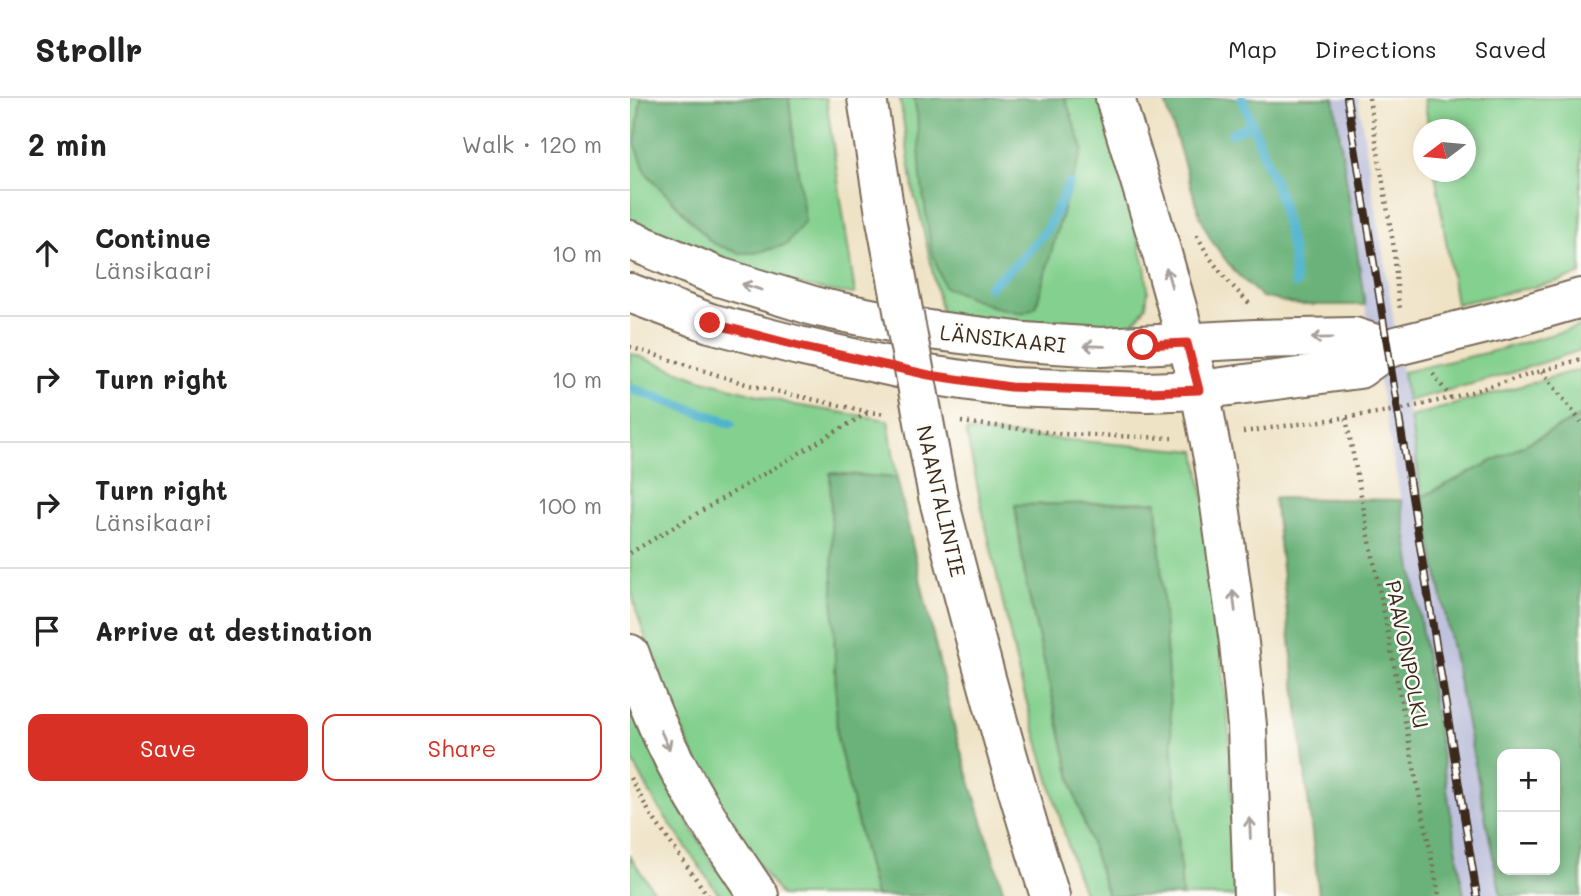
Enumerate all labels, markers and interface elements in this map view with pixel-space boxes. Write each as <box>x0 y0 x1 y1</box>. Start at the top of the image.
text: Strollr <box>35 27 143 70</box>
text: Map <box>1228 33 1277 64</box>
text: Directions <box>1315 33 1437 64</box>
text: Saved <box>1475 33 1546 64</box>
north arrow <box>1413 119 1476 182</box>
text: 2 min <box>28 124 107 164</box>
text: Walk · 120 m <box>462 129 602 159</box>
text: Continue <box>95 221 211 255</box>
icon: ahead <box>28 234 66 272</box>
text: 10 m <box>552 238 602 268</box>
text: Länsikaari <box>95 255 212 285</box>
one-way arrow <box>1161 267 1174 289</box>
one-way arrow <box>741 279 763 292</box>
route end <box>694 307 725 338</box>
street label: LÄNSIKAARI <box>939 318 1067 358</box>
route start <box>1127 329 1158 360</box>
one-way arrow <box>1311 331 1334 345</box>
one-way arrow <box>1083 340 1106 353</box>
icon: right <box>28 360 66 398</box>
text: Turn right <box>95 362 228 396</box>
text: 10 m <box>552 364 602 394</box>
street label: NAANTALINTIE <box>911 422 973 580</box>
text: Turn right <box>95 473 228 507</box>
icon: right <box>28 486 66 524</box>
text: 100 m <box>538 490 602 520</box>
text: Länsikaari <box>95 507 212 537</box>
street label: PAAVONPOLKU <box>1380 578 1436 730</box>
one-way arrow <box>1227 590 1240 613</box>
icon: arrive <box>28 612 66 650</box>
text: Arrive at destination <box>95 614 372 648</box>
button: Save <box>28 714 308 781</box>
button: Share <box>322 714 602 781</box>
one-way arrow <box>659 729 672 750</box>
map controls <box>1497 749 1560 875</box>
button: + <box>1497 749 1560 812</box>
button: − <box>1497 812 1560 875</box>
one-way arrow <box>1244 817 1257 840</box>

